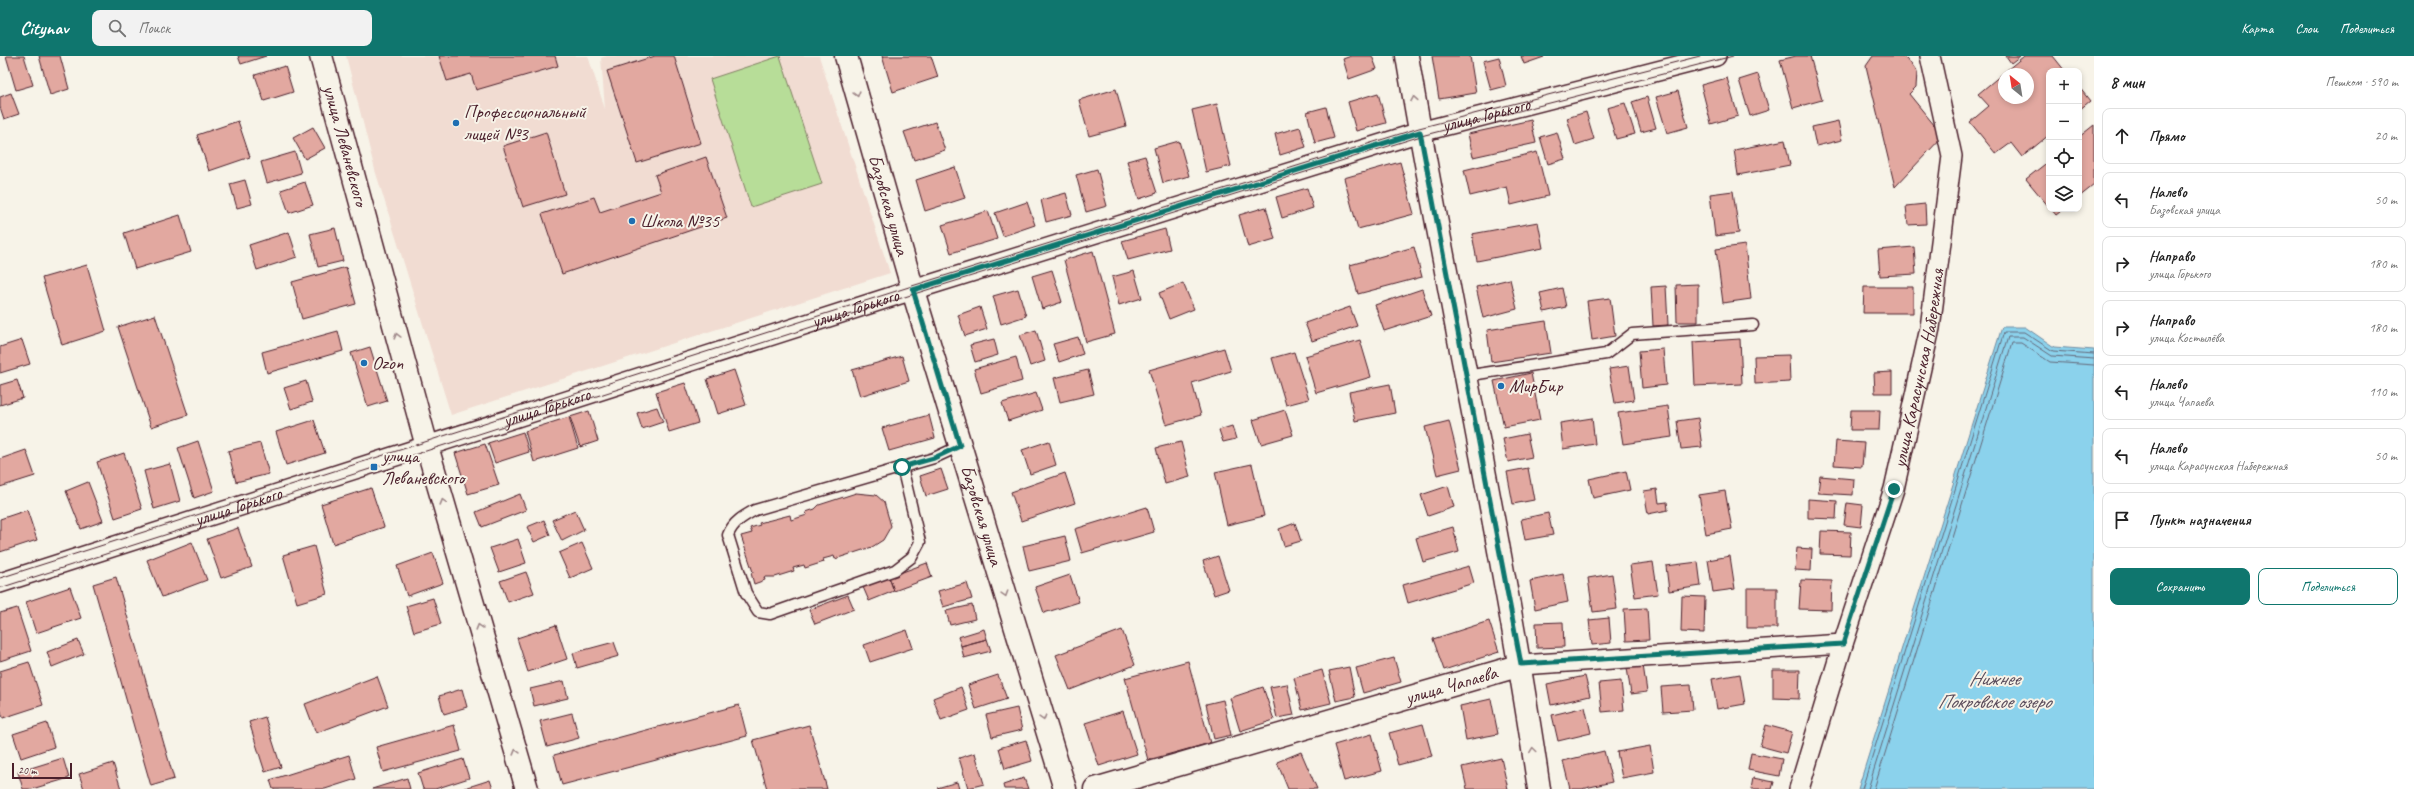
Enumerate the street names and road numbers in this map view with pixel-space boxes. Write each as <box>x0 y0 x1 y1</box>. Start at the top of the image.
street label: улица Леваневского <box>317 82 374 211</box>
street label: улица Горького <box>1438 92 1534 138</box>
street label: Базовская улица <box>863 152 915 260</box>
street label: улица Карасунская Набережная <box>1887 266 1950 471</box>
street label: улица Горького <box>807 283 903 334</box>
street label: улица Горького <box>499 382 594 433</box>
street label: Базовская улица <box>955 462 1009 570</box>
street label: улица Горького <box>190 481 286 532</box>
street label: улица Чапаева <box>1402 660 1502 710</box>

